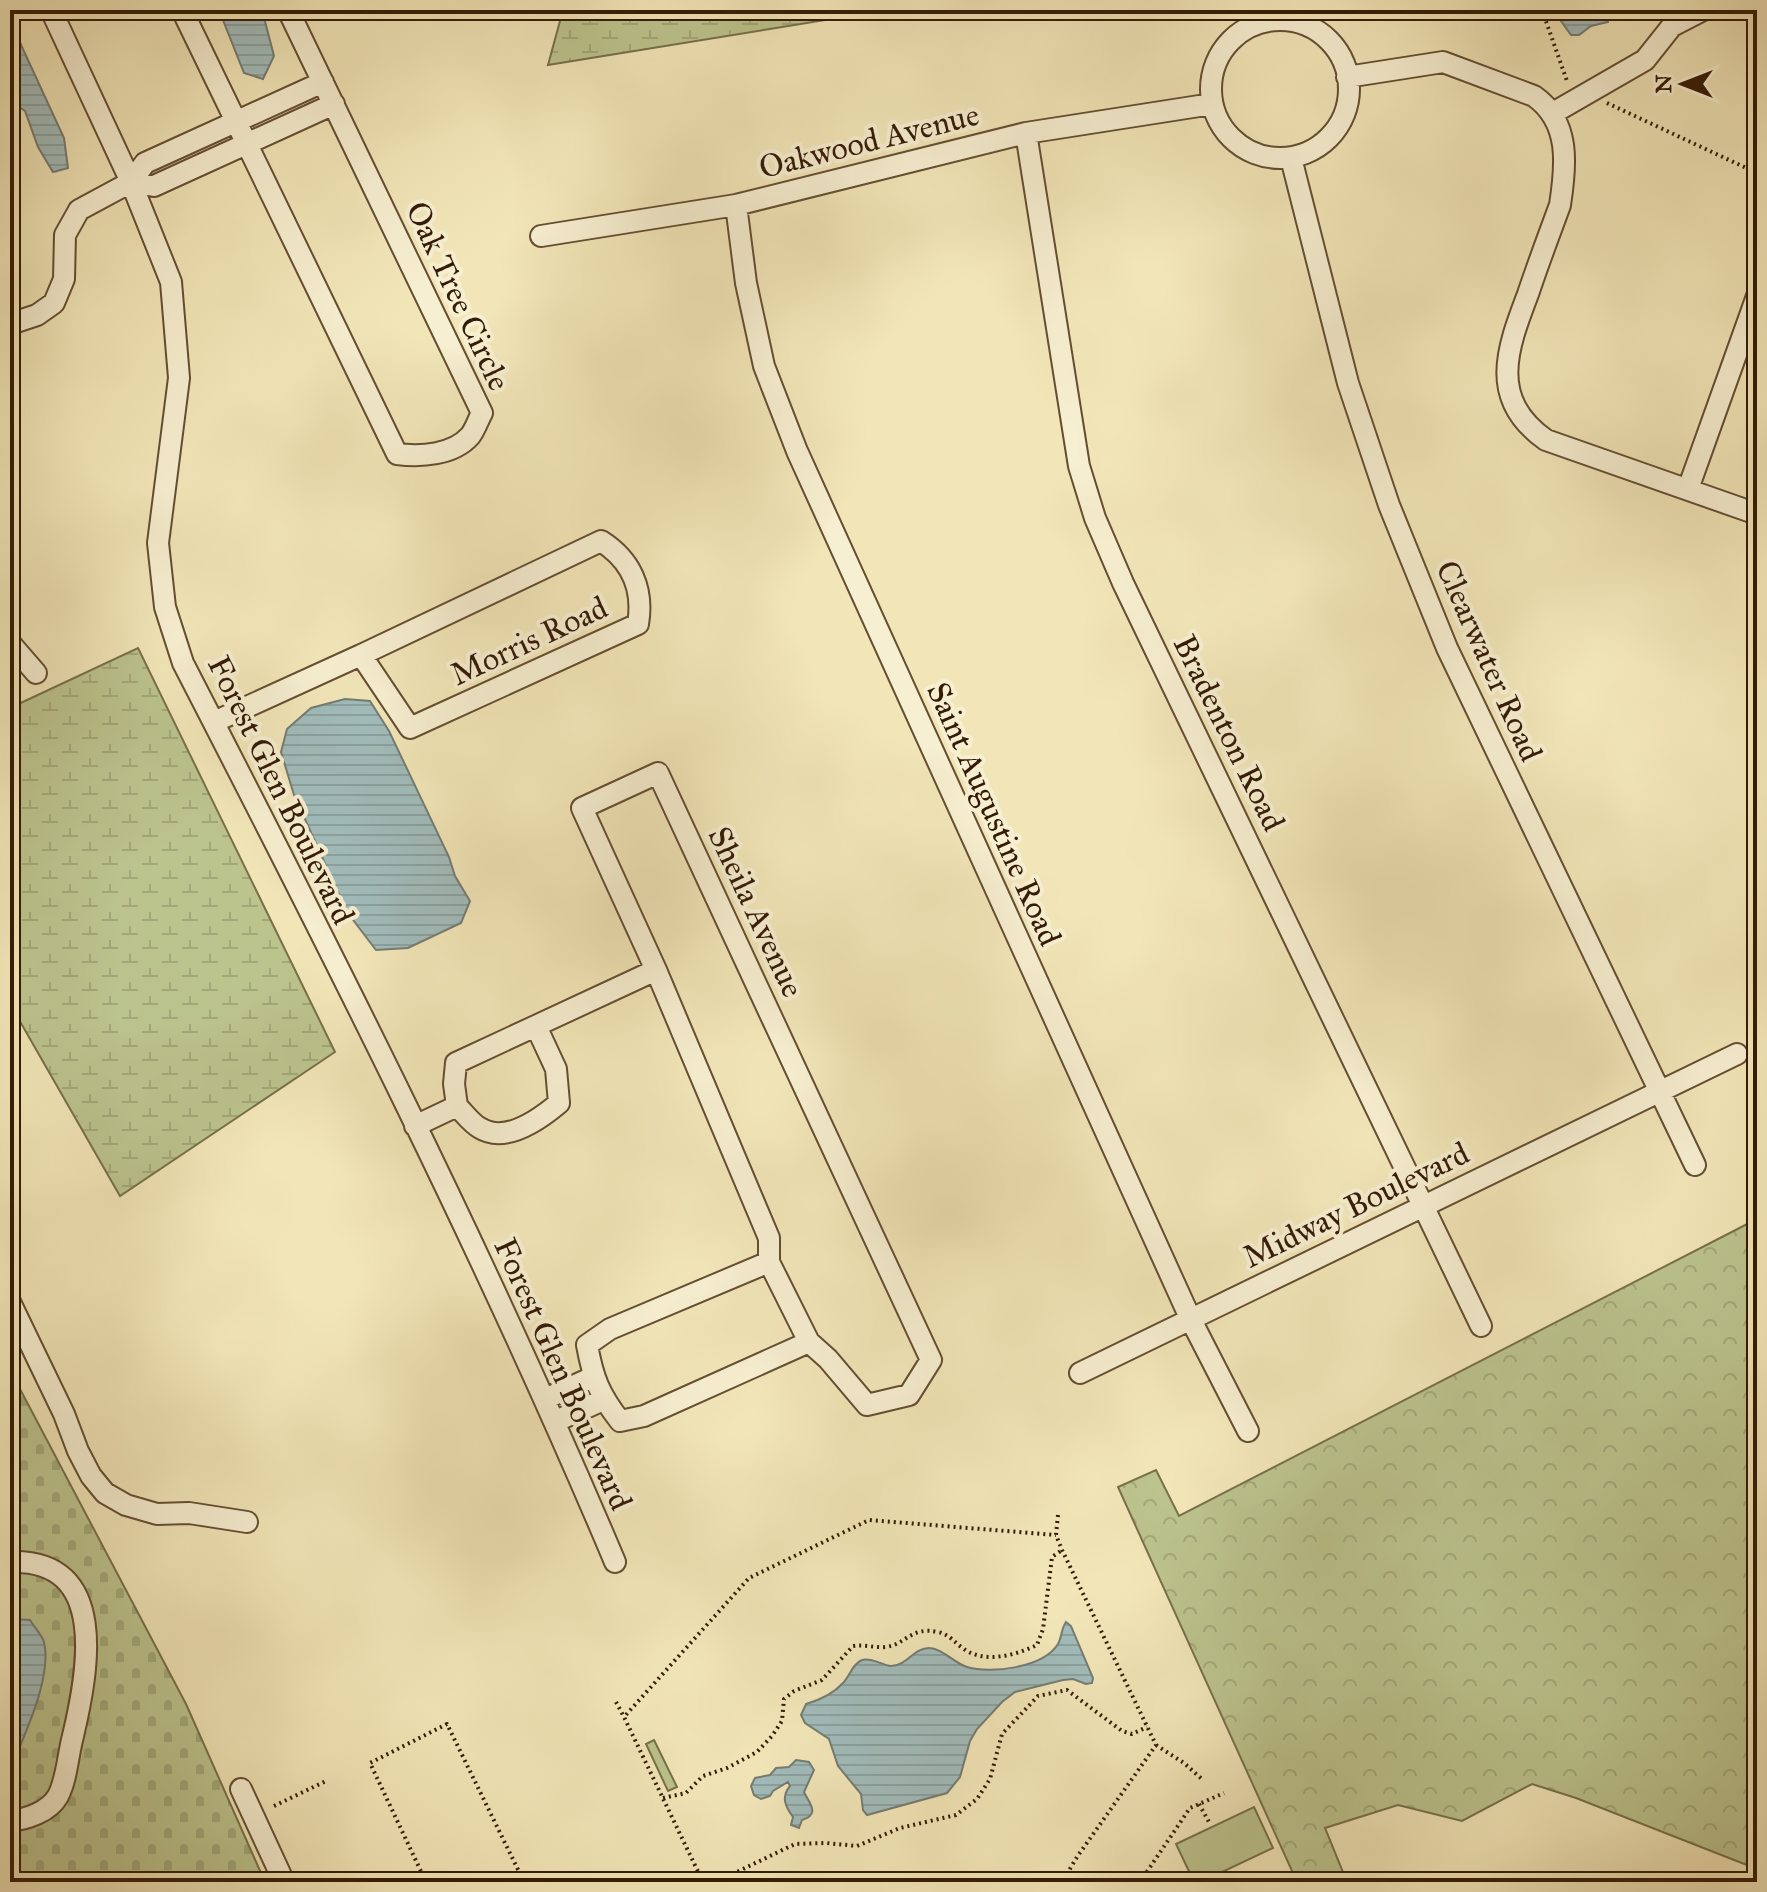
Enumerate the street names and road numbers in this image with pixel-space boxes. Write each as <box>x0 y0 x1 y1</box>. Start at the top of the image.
street label: Oakwood Avenue <box>755 95 983 187</box>
street label: Oak Tree Circle <box>397 195 519 397</box>
street label: Clearwater Road <box>1427 555 1551 767</box>
street label: Morris Road <box>444 588 614 694</box>
street label: Bradenton Road <box>1165 629 1293 837</box>
street label: Forest Glen Boulevard <box>199 649 363 931</box>
street label: Saint Augustine Road <box>918 676 1070 952</box>
street label: Sheila Avenue <box>700 821 812 1003</box>
street label: Midway Boulevard <box>1237 1133 1475 1277</box>
street label: Forest Glen Boulevard <box>485 1232 641 1516</box>

